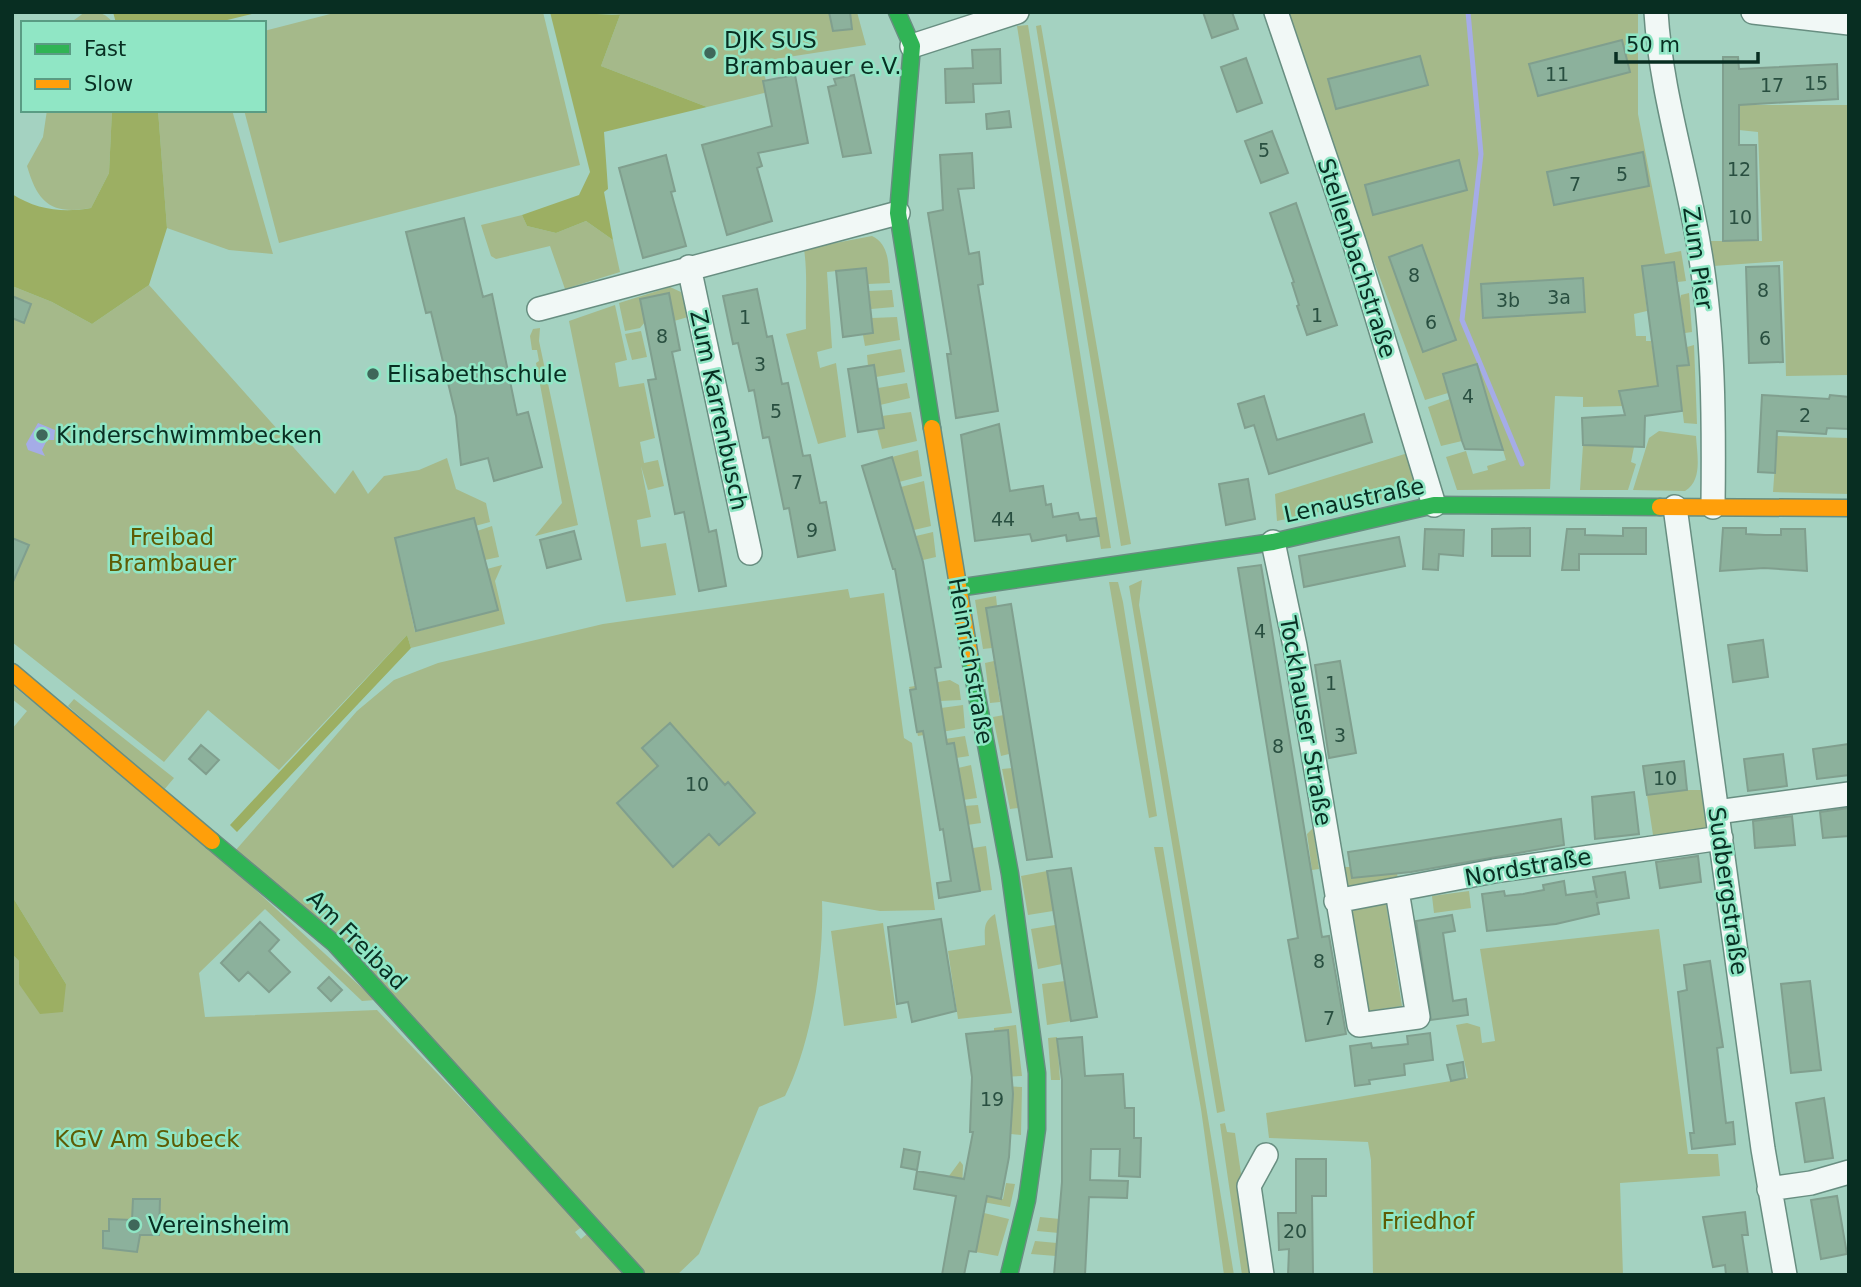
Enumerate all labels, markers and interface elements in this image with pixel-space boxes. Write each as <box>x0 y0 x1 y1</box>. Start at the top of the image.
legend <box>21 21 266 112</box>
scale bar <box>1616 21 1758 65</box>
place label: DJK SUS Brambauer e.V. <box>724 27 901 79</box>
text: 50 m <box>1626 33 1680 57</box>
text: Fast <box>84 37 126 61</box>
marker: DJK SUS Brambauer e.V. <box>702 45 718 61</box>
house number: 11 <box>1545 63 1569 85</box>
text: Slow <box>84 72 133 96</box>
house number: 15 <box>1804 72 1828 94</box>
house number: 17 <box>1760 74 1784 96</box>
house number: 5 <box>1258 139 1270 161</box>
street label: Stellenbachstraße <box>1312 155 1402 361</box>
house number: 12 <box>1727 158 1751 180</box>
house number: 5 <box>1616 163 1628 185</box>
house number: 7 <box>1569 173 1581 195</box>
street label: Zum Pier <box>1678 205 1718 312</box>
house number: 10 <box>1728 206 1752 228</box>
house number: 8 <box>1408 264 1420 286</box>
house number: 8 <box>1757 279 1769 301</box>
house number: 3a <box>1547 286 1571 308</box>
house number: 3b <box>1496 289 1520 311</box>
house number: 1 <box>1311 304 1323 326</box>
house number: 1 <box>739 306 751 328</box>
street label: Zum Karrenbusch <box>685 308 753 512</box>
house number: 6 <box>1425 311 1437 333</box>
house number: 8 <box>656 325 668 347</box>
house number: 6 <box>1759 327 1771 349</box>
house number: 3 <box>754 353 766 375</box>
place label: Elisabethschule <box>387 361 567 387</box>
marker: Elisabethschule <box>365 366 381 382</box>
house number: 4 <box>1462 385 1474 407</box>
house number: 5 <box>770 400 782 422</box>
house number: 2 <box>1799 404 1811 426</box>
place label: Kinderschwimmbecken <box>56 422 322 448</box>
marker: Kinderschwimmbecken <box>34 427 50 443</box>
house number: 7 <box>791 471 803 493</box>
street label: Lenaustraße <box>1281 472 1427 528</box>
house number: 44 <box>991 508 1015 530</box>
house number: 9 <box>806 519 818 541</box>
park label: Freibad Brambauer <box>108 524 237 576</box>
street label: Heinrichstraße <box>944 576 998 746</box>
street label: Tockhauser Straße <box>1275 613 1337 828</box>
house number: 4 <box>1254 620 1266 642</box>
house number: 1 <box>1325 672 1337 694</box>
house number: 3 <box>1334 724 1346 746</box>
house number: 8 <box>1272 735 1284 757</box>
house number: 10 <box>1653 767 1677 789</box>
house number: 10 <box>685 773 709 795</box>
street label: Sudbergstraße <box>1703 805 1753 977</box>
street label: Nordstraße <box>1463 843 1593 891</box>
street label: Am Freibad <box>302 885 412 995</box>
house number: 8 <box>1313 950 1325 972</box>
house number: 7 <box>1323 1007 1335 1029</box>
house number: 19 <box>980 1088 1004 1110</box>
park label: KGV Am Subeck <box>54 1126 240 1152</box>
park label: Friedhof <box>1382 1208 1475 1234</box>
place label: Vereinsheim <box>148 1212 290 1238</box>
marker: Vereinsheim <box>126 1217 142 1233</box>
house number: 20 <box>1283 1220 1307 1242</box>

